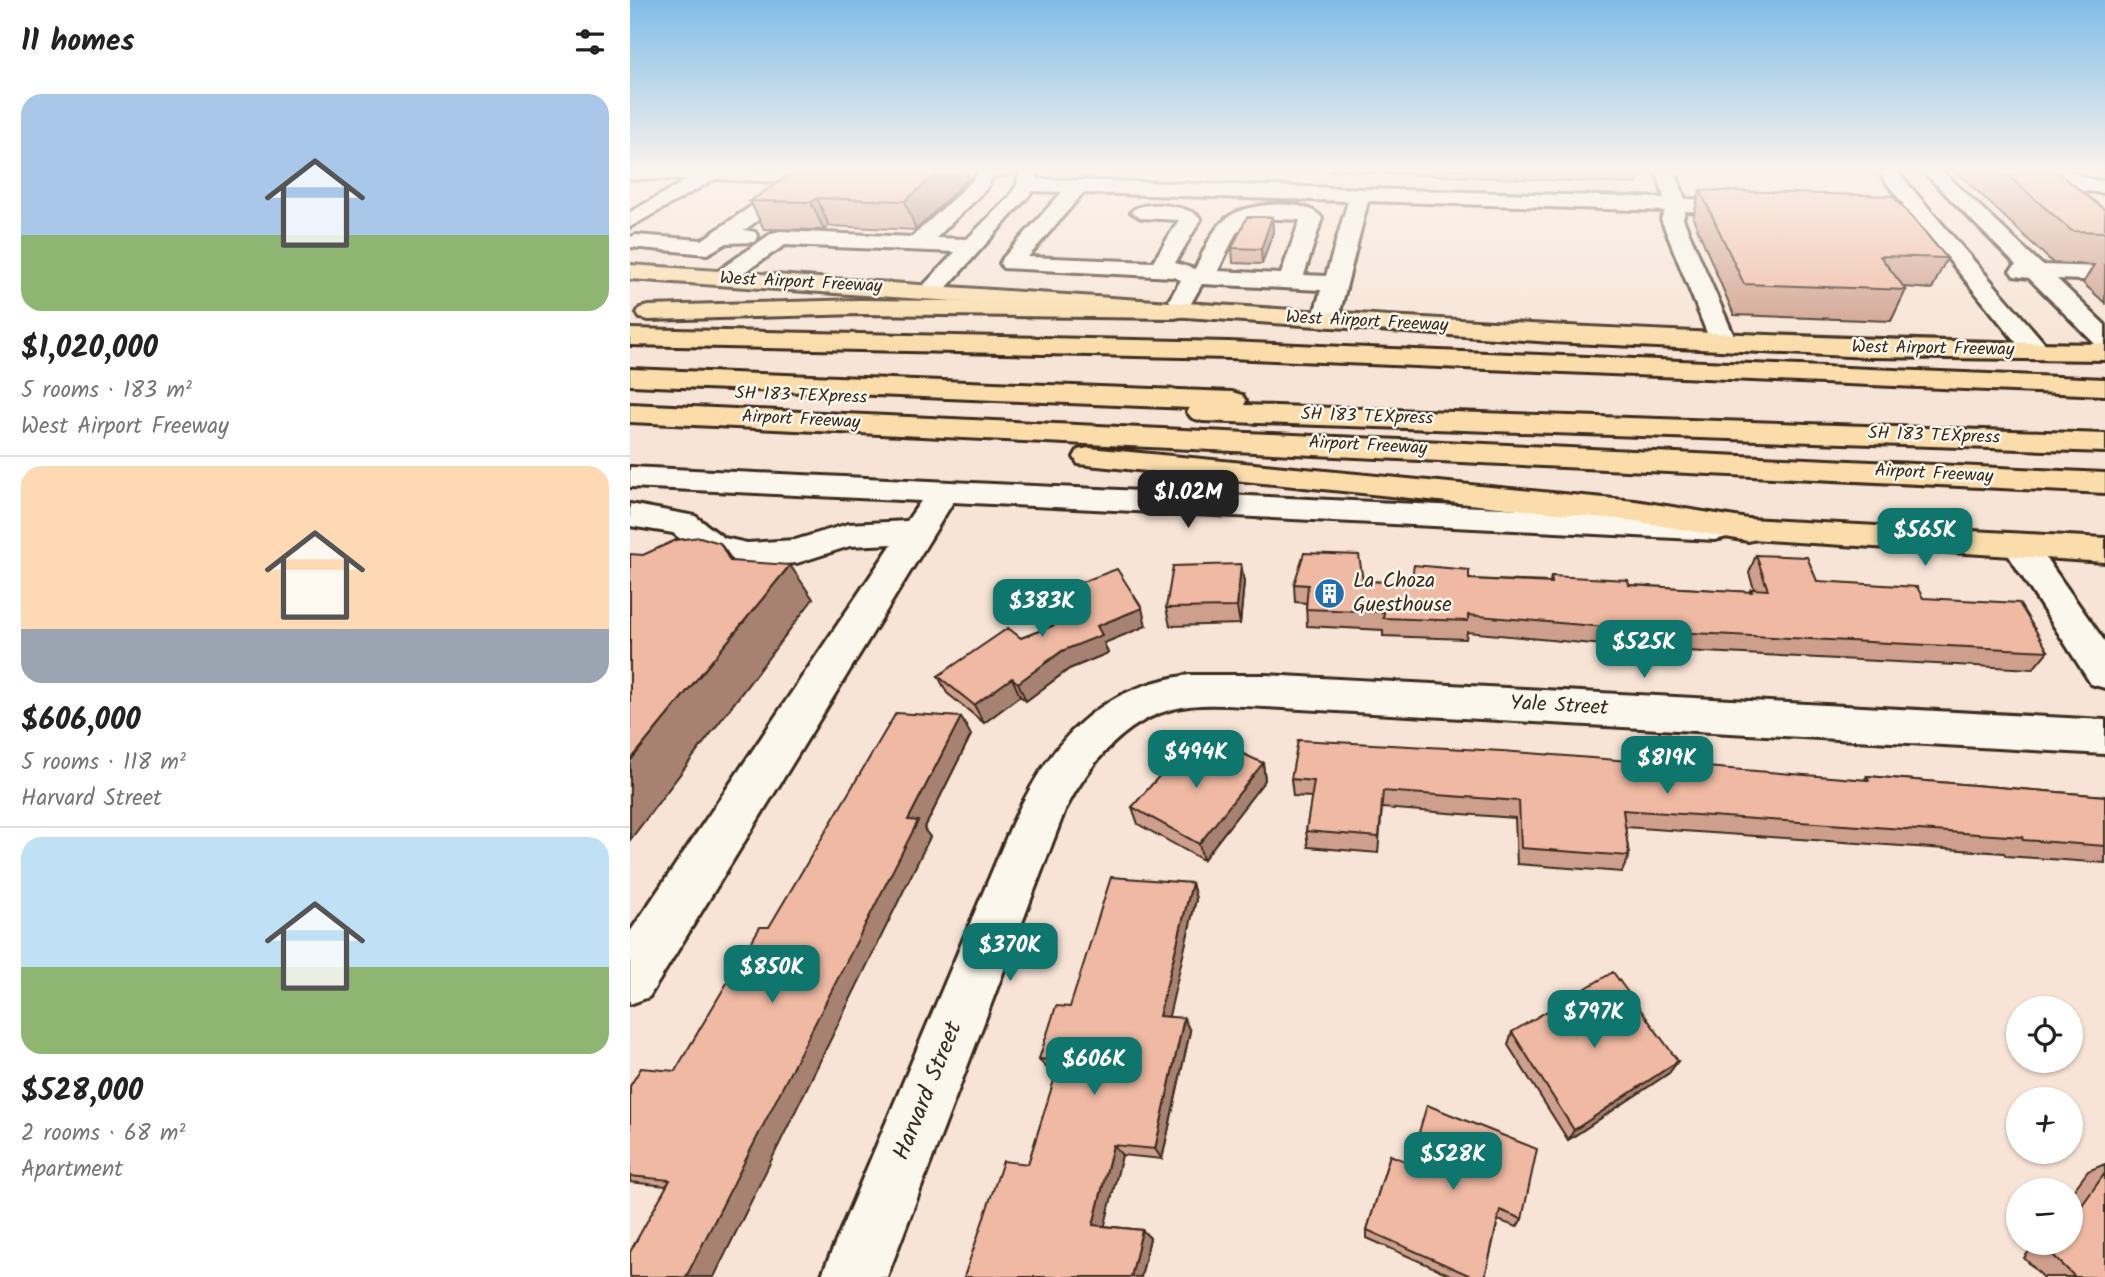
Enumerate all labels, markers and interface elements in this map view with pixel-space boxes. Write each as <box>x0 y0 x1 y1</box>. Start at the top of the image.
text: 11 homes <box>21 18 134 66</box>
icon: filters <box>571 23 609 61</box>
icon: home <box>252 140 378 266</box>
street label: West Airport Freeway <box>719 264 884 302</box>
street label: West Airport Freeway <box>1285 303 1450 341</box>
text: $1,020,000 <box>21 325 158 373</box>
street label: West Airport Freeway <box>1851 333 2015 365</box>
text: 5 rooms · 183 m² <box>21 373 192 409</box>
street label: SH 183 TEXpress <box>734 379 868 413</box>
street label: SH 183 TEXpress <box>1300 400 1434 434</box>
street label: Airport Freeway <box>741 402 862 438</box>
text: West Airport Freeway <box>21 409 229 445</box>
street label: SH 183 TEXpress <box>1867 419 2001 453</box>
street label: Airport Freeway <box>1308 428 1429 464</box>
street label: Airport Freeway <box>1874 456 1995 492</box>
pin: $1.02M <box>1131 470 1245 530</box>
text: $1.02M <box>1154 475 1222 511</box>
pin: $565K <box>1876 508 1974 568</box>
icon: home <box>252 512 378 638</box>
text: $565K <box>1893 513 1957 549</box>
place label: La Choza Guesthouse <box>1353 565 1452 622</box>
building icon: La Choza Guesthouse <box>1313 576 1347 610</box>
pin: $383K <box>993 580 1091 639</box>
text: $383K <box>1009 584 1075 620</box>
pin: $525K <box>1595 620 1693 680</box>
text: $525K <box>1612 625 1676 661</box>
street label: Yale Street <box>1509 687 1610 725</box>
text: $606,000 <box>21 697 141 745</box>
pin: $494K <box>1147 730 1245 790</box>
text: $494K <box>1164 735 1228 771</box>
pin: $819K <box>1618 736 1716 796</box>
text: $819K <box>1637 741 1697 777</box>
text: 5 rooms · 118 m² <box>21 745 186 781</box>
text: Harvard Street <box>21 781 162 817</box>
icon: home <box>252 883 378 1009</box>
pin: $370K <box>961 923 1059 983</box>
text: $370K <box>979 928 1041 964</box>
pin: $850K <box>723 946 821 1005</box>
text: $850K <box>740 950 804 986</box>
pin: $797K <box>1545 990 1643 1050</box>
text: $797K <box>1564 995 1624 1031</box>
map controls <box>2006 996 2083 1255</box>
button: locate <box>2006 996 2083 1073</box>
street label: Harvard Street <box>882 1015 974 1166</box>
pin: $606K <box>1045 1038 1143 1097</box>
text: $606K <box>1062 1042 1126 1078</box>
text: $528,000 <box>21 1068 143 1116</box>
button: + <box>2006 1087 2083 1164</box>
text: 2 rooms · 68 m² <box>21 1116 185 1152</box>
pin: $528K <box>1404 1132 1502 1192</box>
text: $528K <box>1420 1137 1486 1173</box>
text: Apartment <box>21 1152 123 1188</box>
button: − <box>2006 1178 2083 1255</box>

